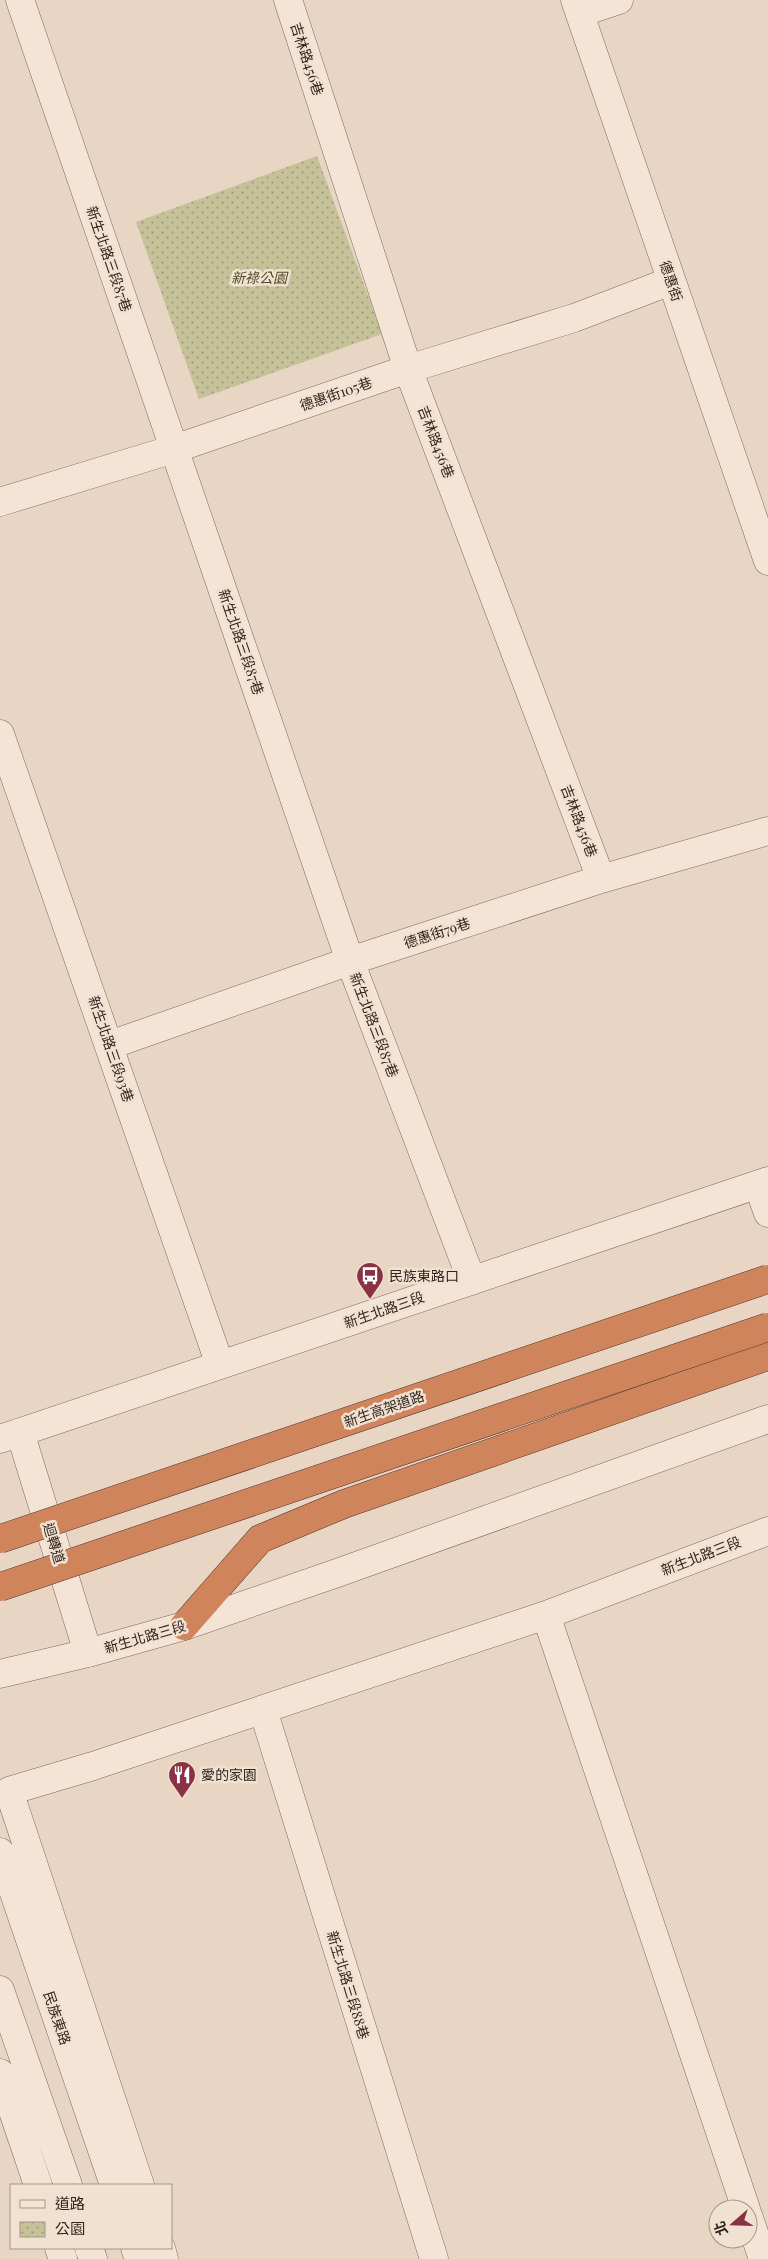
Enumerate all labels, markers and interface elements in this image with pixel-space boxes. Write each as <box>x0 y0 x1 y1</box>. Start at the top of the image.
street label: 吉林路456巷 <box>287 20 328 98</box>
street label: 新生北路三段87巷 <box>82 203 137 314</box>
street label: 德惠街 <box>656 258 687 304</box>
park label: 新祿公園 <box>231 268 289 287</box>
street label: 德惠街105巷 <box>297 372 375 415</box>
street label: 吉林路456巷 <box>414 403 459 481</box>
street label: 新生北路三段87巷 <box>214 586 269 697</box>
street label: 吉林路456巷 <box>557 782 602 860</box>
street label: 德惠街79巷 <box>401 913 473 952</box>
street label: 新生北路三段87巷 <box>346 970 403 1080</box>
street label: 新生北路三段93巷 <box>84 993 139 1105</box>
bus stop icon: 民族東路口 <box>355 1261 385 1300</box>
place label: 民族東路口 <box>389 1266 459 1285</box>
street label: 新生北路三段 <box>341 1287 427 1332</box>
street label: 新生高架道路 <box>341 1386 427 1431</box>
street label: 迴轉道 <box>39 1520 70 1566</box>
street label: 新生北路三段 <box>658 1532 743 1579</box>
street label: 新生北路三段 <box>102 1616 188 1657</box>
restaurant icon: 愛的家園 <box>167 1760 197 1799</box>
place label: 愛的家園 <box>201 1765 257 1784</box>
street label: 新生北路三段88巷 <box>323 1928 374 2041</box>
street label: 民族東路 <box>39 1988 76 2047</box>
legend <box>10 2184 172 2249</box>
text: 道路 <box>55 2193 85 2213</box>
north arrow <box>708 2199 758 2249</box>
text: 公園 <box>55 2218 85 2238</box>
text: 北 <box>709 2219 732 2238</box>

